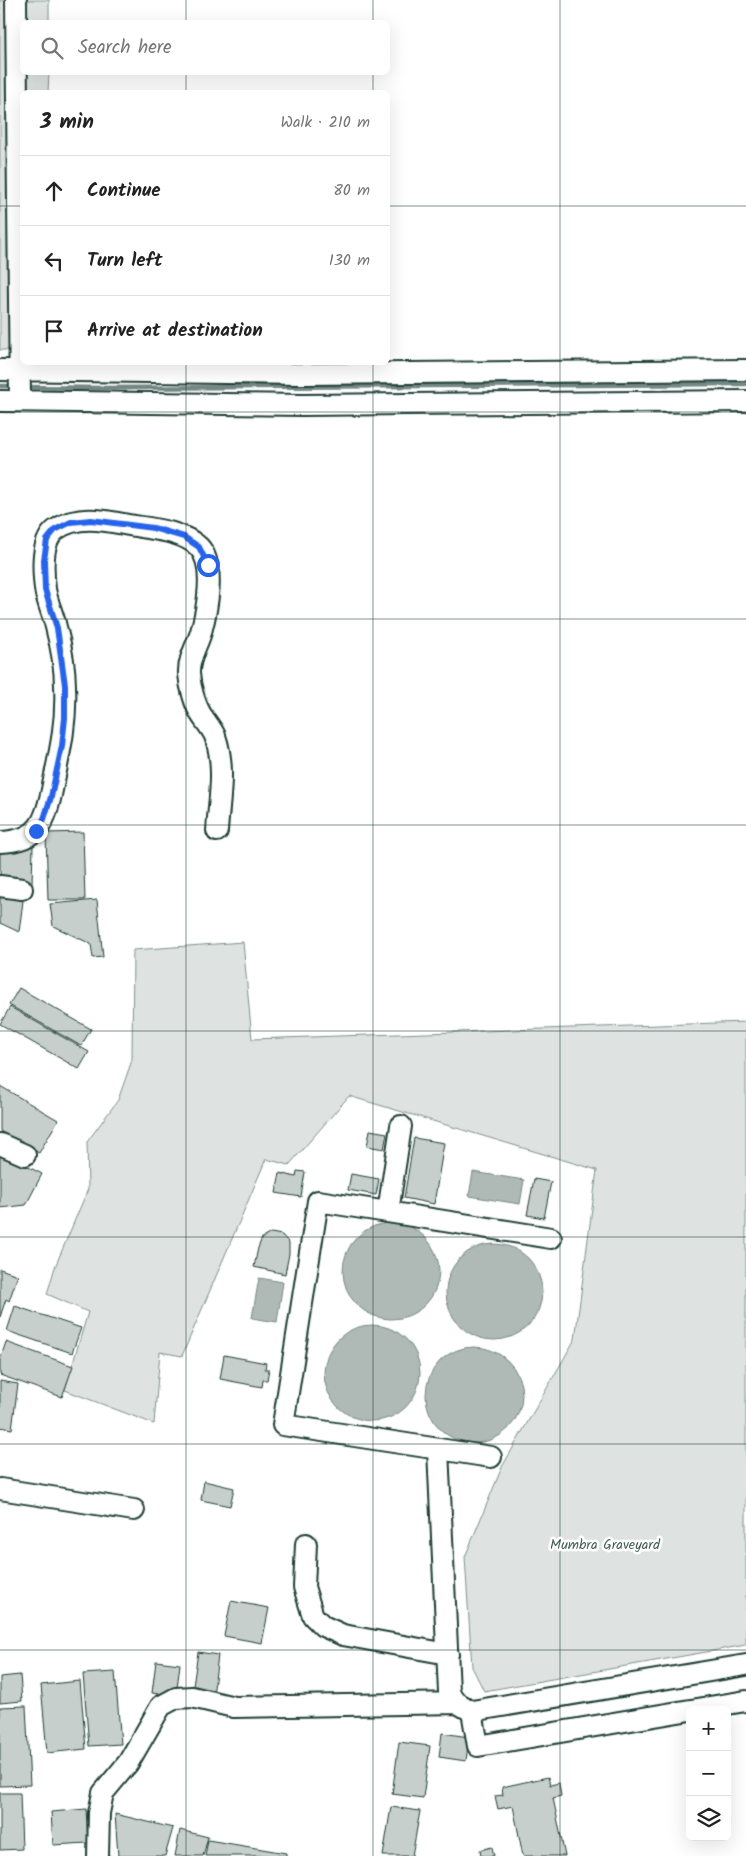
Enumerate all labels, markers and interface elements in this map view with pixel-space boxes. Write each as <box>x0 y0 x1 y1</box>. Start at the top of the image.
search box <box>20 20 390 75</box>
text: Search here <box>78 33 172 63</box>
icon: search <box>38 34 66 62</box>
text: 3 min <box>40 106 94 139</box>
text: Walk · 210 m <box>280 110 370 135</box>
text: Continue <box>87 176 160 206</box>
icon: ahead <box>40 177 68 205</box>
text: 80 m <box>333 178 370 203</box>
text: Turn left <box>87 246 162 276</box>
icon: left <box>40 247 68 275</box>
text: 130 m <box>329 248 370 273</box>
text: Arrive at destination <box>87 316 263 346</box>
icon: arrive <box>40 317 68 345</box>
route start <box>197 554 220 577</box>
route end <box>25 820 48 843</box>
park label: Mumbra Graveyard <box>550 1534 661 1556</box>
map controls <box>686 1706 731 1841</box>
button: + <box>686 1706 731 1751</box>
button: − <box>686 1751 731 1796</box>
button: layers <box>686 1796 731 1841</box>

